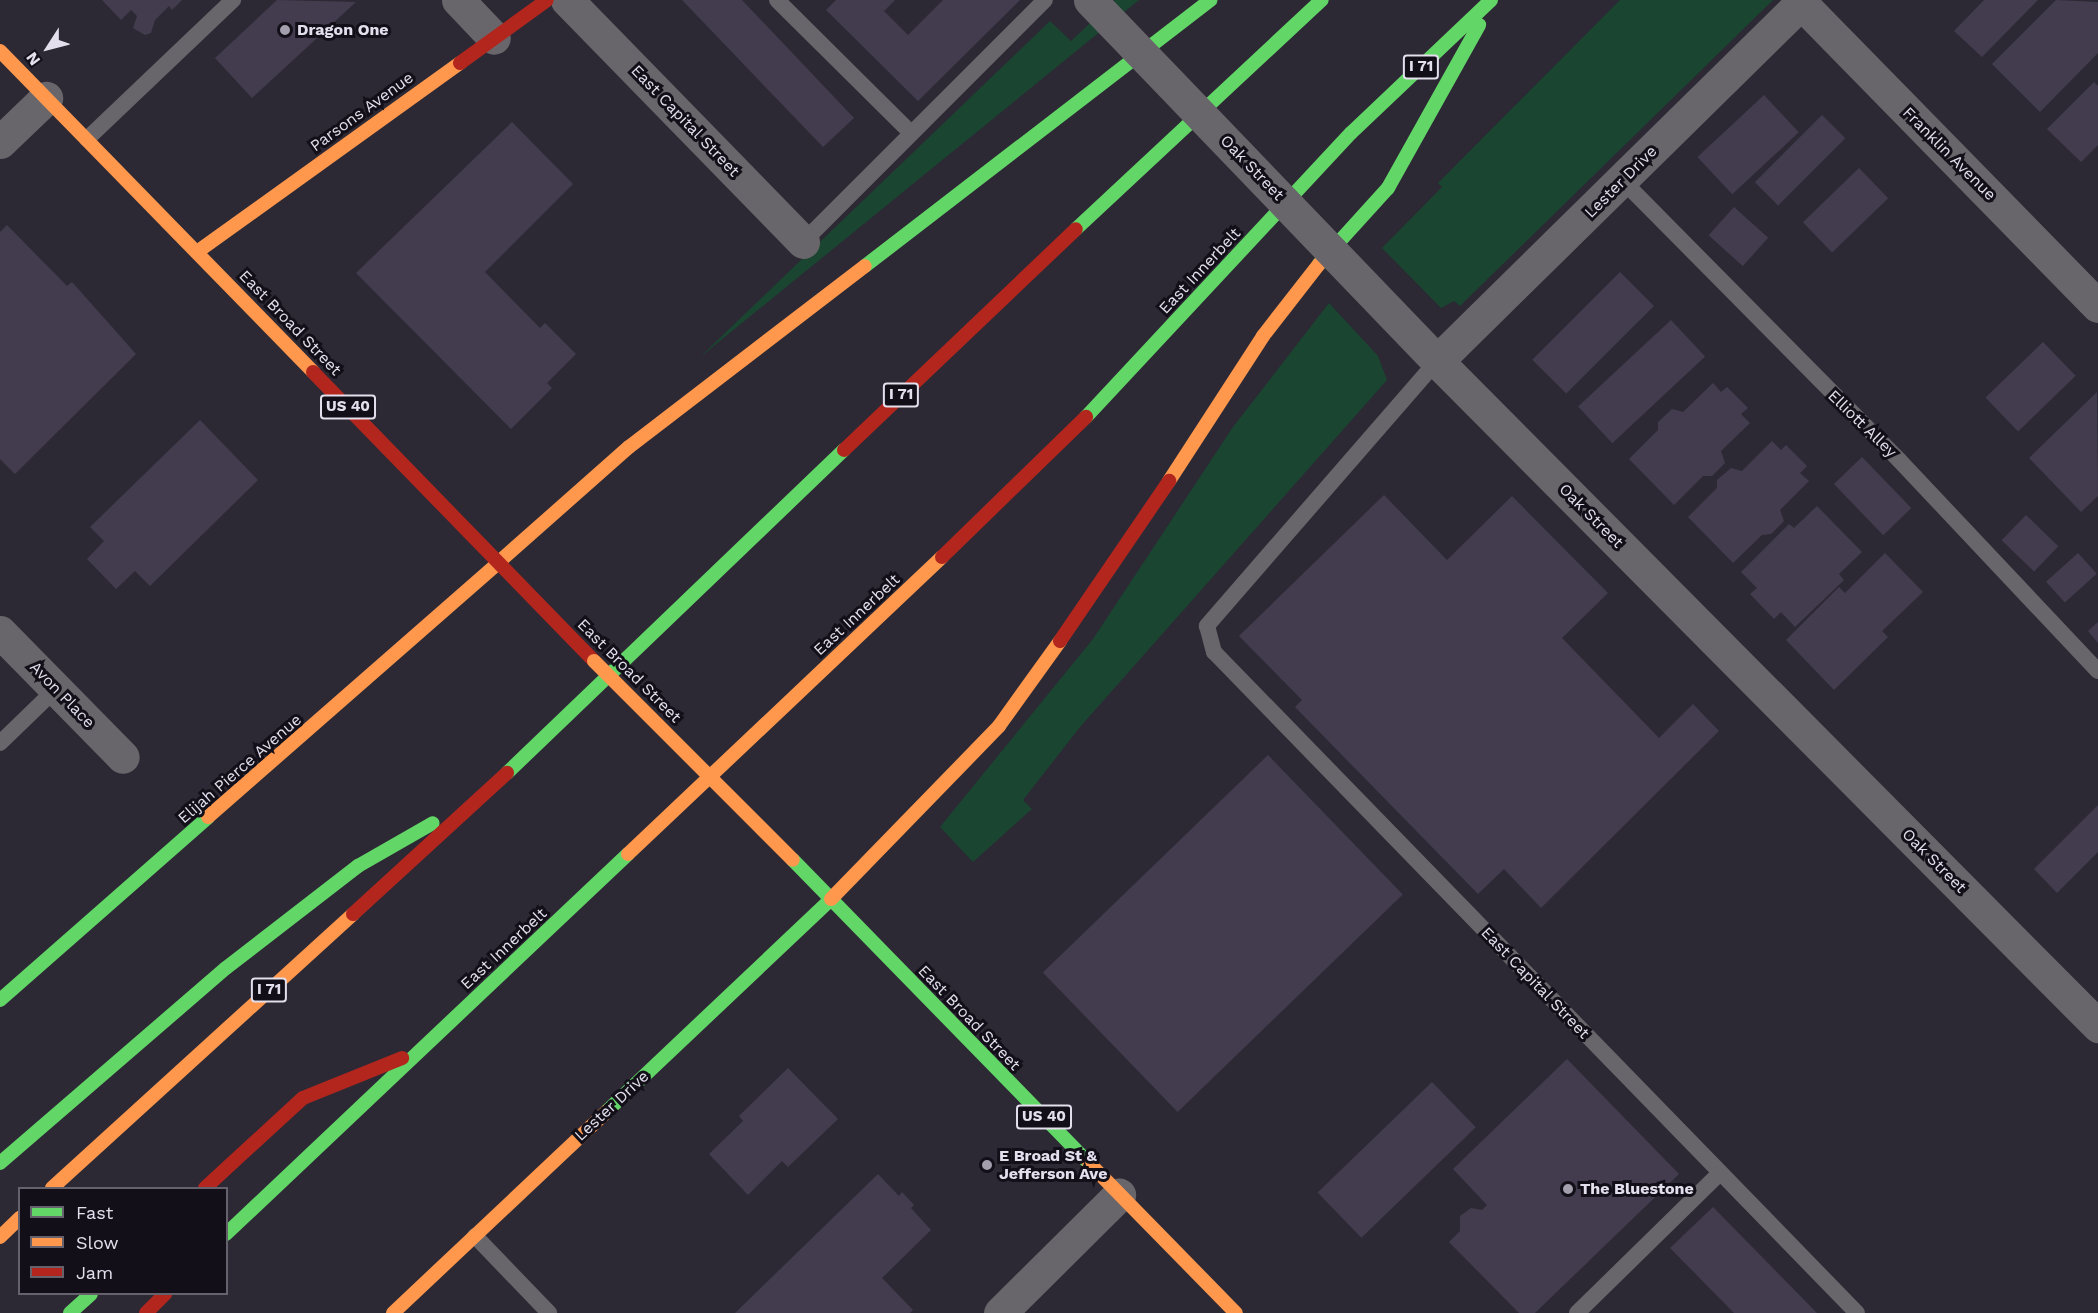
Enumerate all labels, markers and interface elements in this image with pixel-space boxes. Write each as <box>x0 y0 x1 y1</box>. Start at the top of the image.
north arrow <box>18 18 78 78</box>
place label: Dragon One <box>297 20 389 40</box>
marker: Dragon One <box>278 23 292 37</box>
text: N <box>22 48 44 69</box>
road number: I 71 <box>1402 55 1440 79</box>
street label: East Capital Street <box>627 61 743 181</box>
street label: Parsons Avenue <box>306 68 418 156</box>
street label: Franklin Avenue <box>1898 103 2000 205</box>
street label: Oak Street <box>1216 131 1288 205</box>
street label: Lester Drive <box>1581 142 1661 222</box>
street label: East Innerbelt <box>1155 224 1245 318</box>
street label: East Broad Street <box>235 266 345 380</box>
road number: I 71 <box>882 383 920 407</box>
street label: Elliott Alley <box>1823 386 1901 462</box>
road number: US 40 <box>320 395 376 419</box>
street label: Oak Street <box>1555 480 1627 552</box>
street label: East Innerbelt <box>810 570 904 660</box>
street label: East Broad Street <box>573 615 685 727</box>
street label: Avon Place <box>25 658 99 732</box>
street label: Elijah Pierce Avenue <box>174 710 306 828</box>
street label: Oak Street <box>1898 825 1970 897</box>
street label: East Innerbelt <box>457 904 551 994</box>
street label: East Capital Street <box>1477 923 1593 1043</box>
street label: East Broad Street <box>914 961 1024 1075</box>
road number: I 71 <box>250 978 288 1002</box>
street label: Lester Drive <box>571 1067 653 1145</box>
road number: US 40 <box>1016 1105 1072 1129</box>
place label: E Broad St & Jefferson Ave <box>999 1146 1108 1184</box>
marker: E Broad St & Jefferson Ave <box>980 1158 994 1172</box>
place label: The Bluestone <box>1580 1179 1694 1199</box>
marker: The Bluestone <box>1561 1182 1575 1196</box>
legend <box>18 1187 228 1295</box>
text: Fast <box>76 1202 113 1223</box>
text: Slow <box>76 1232 119 1253</box>
text: Jam <box>76 1262 113 1283</box>

